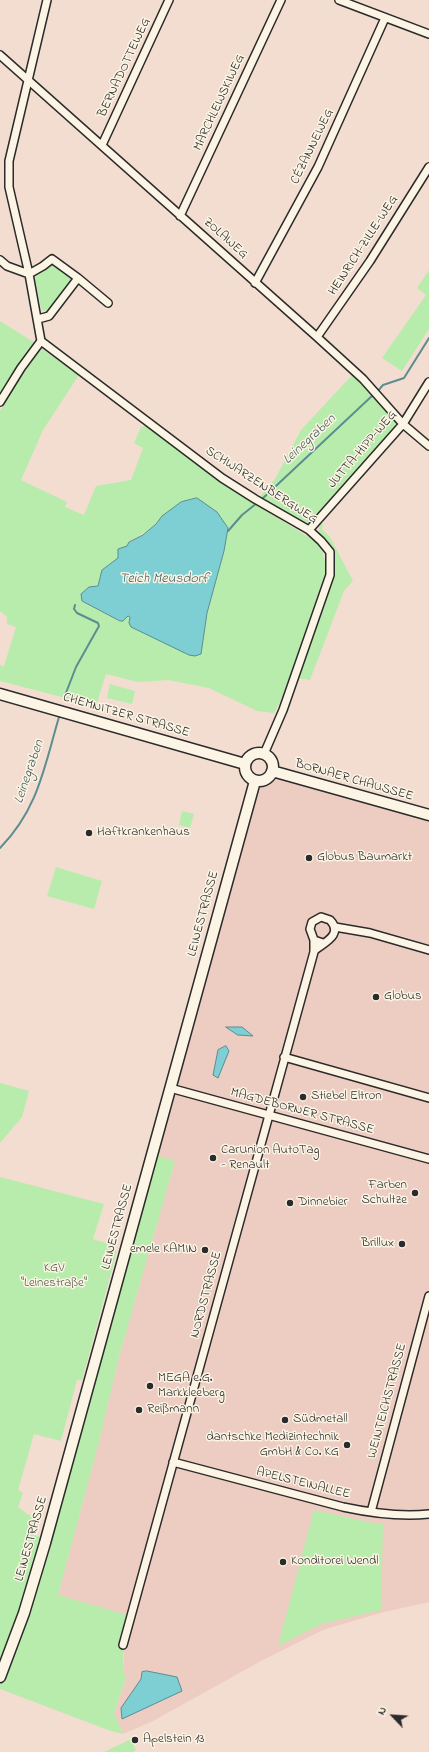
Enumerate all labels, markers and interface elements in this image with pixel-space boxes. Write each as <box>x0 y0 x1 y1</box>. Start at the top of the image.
street label: BERNADOTTEWEG <box>95 16 155 120</box>
street label: MARCHLEWSKIWEG <box>191 52 249 154</box>
street label: CÉZANNEWEG <box>288 107 338 187</box>
street label: HEINRICH-ZILLE-WEG <box>326 193 402 299</box>
street label: ZOLAWEG <box>200 215 250 263</box>
street label: JUTTA-HIPP-WEG <box>325 408 401 492</box>
water label: Leinegraben <box>280 411 340 469</box>
street label: SCHWARZENBERGWEG <box>202 444 320 528</box>
water label: Teich Meusdorf <box>119 572 209 588</box>
street label: CHEMNITZER STRASSE <box>61 690 191 742</box>
water label: Leinegraben <box>11 738 49 806</box>
street label: BORNAER CHAUSSEE <box>293 757 415 805</box>
place label: Haftkrankenhaus <box>97 825 190 841</box>
marker: Haftkrankenhaus <box>84 828 94 838</box>
place label: Globus Baumarkt <box>317 850 412 866</box>
marker: Globus Baumarkt <box>304 853 314 863</box>
street label: LEINESTRASSE <box>185 870 223 958</box>
place label: Globus <box>384 989 422 1005</box>
marker: Globus <box>371 992 381 1002</box>
street label: MAGDEBORNER STRASSE <box>229 1085 375 1139</box>
place label: Stiebel Eltron <box>311 1089 382 1105</box>
marker: Stiebel Eltron <box>298 1092 308 1102</box>
place label: CarUnion AutoTag - Renault <box>221 1143 319 1174</box>
marker: CarUnion AutoTag - Renault <box>208 1153 218 1163</box>
place label: Farben Schultze <box>361 1178 407 1209</box>
street label: LEINESTRASSE <box>99 1183 137 1271</box>
marker: Farben Schultze <box>410 1188 420 1198</box>
place label: Dinnebier <box>298 1195 348 1211</box>
marker: Dinnebier <box>285 1198 295 1208</box>
place label: Brillux <box>361 1236 394 1252</box>
marker: Brillux <box>397 1239 407 1249</box>
place label: emele KAMIN <box>130 1242 197 1258</box>
marker: emele KAMIN <box>200 1245 210 1255</box>
street label: NORDSTRASSE <box>188 1250 226 1340</box>
park label: KGV "Leinestraße" <box>21 1261 87 1292</box>
street label: WEINTEICHSTRASSE <box>365 1342 411 1460</box>
place label: MEGA e.G. Markkleeberg <box>158 1371 225 1402</box>
marker: MEGA e.G. Markkleeberg <box>145 1381 155 1391</box>
place label: Reißmann <box>147 1402 199 1418</box>
marker: Reißmann <box>134 1405 144 1415</box>
place label: Südmetall <box>293 1412 348 1428</box>
marker: Südmetall <box>280 1415 290 1425</box>
place label: dantschke Medizintechnik GmbH & Co. KG <box>206 1430 339 1461</box>
marker: dantschke Medizintechnik GmbH & Co. KG <box>342 1440 352 1450</box>
street label: APELSTEINALLEE <box>254 1465 352 1503</box>
street label: LEINESTRASSE <box>12 1495 52 1583</box>
place label: Konditorei Wendl <box>291 1554 378 1570</box>
marker: Konditorei Wendl <box>278 1557 288 1567</box>
north arrow <box>373 1696 413 1736</box>
text: N <box>373 1704 391 1718</box>
place label: Apelstein 13 <box>143 1732 204 1748</box>
marker: Apelstein 13 <box>130 1735 140 1745</box>

